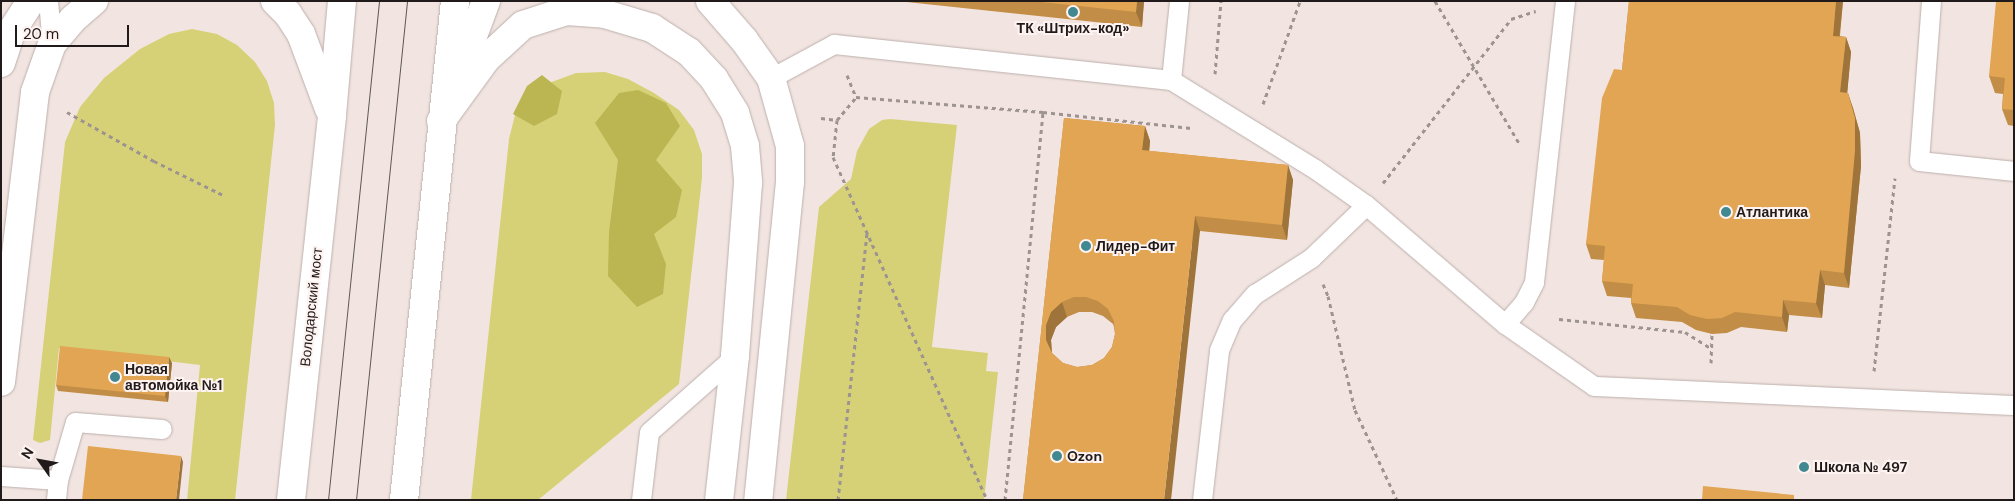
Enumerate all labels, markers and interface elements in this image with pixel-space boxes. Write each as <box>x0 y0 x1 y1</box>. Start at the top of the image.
marker: ТК «Штрих-код» <box>1067 6 1079 18</box>
scale bar <box>18 15 131 47</box>
place label: ТК «Штрих-код» <box>1017 20 1129 36</box>
text: 20 m <box>23 24 59 44</box>
place label: Атлантика <box>1736 204 1808 220</box>
marker: Атлантика <box>1720 206 1732 218</box>
place label: Лидер-Фит <box>1096 238 1175 254</box>
marker: Лидер-Фит <box>1080 240 1092 252</box>
street label: Володарский мост <box>296 247 326 367</box>
place label: Новая автомойка №1 <box>125 361 222 394</box>
marker: Новая автомойка №1 <box>109 371 121 383</box>
north arrow <box>15 436 65 486</box>
text: N <box>17 444 38 462</box>
place label: Ozon <box>1067 448 1102 464</box>
marker: Ozon <box>1051 450 1063 462</box>
place label: Школа № 497 <box>1814 459 1907 475</box>
marker: Школа № 497 <box>1798 461 1810 473</box>

